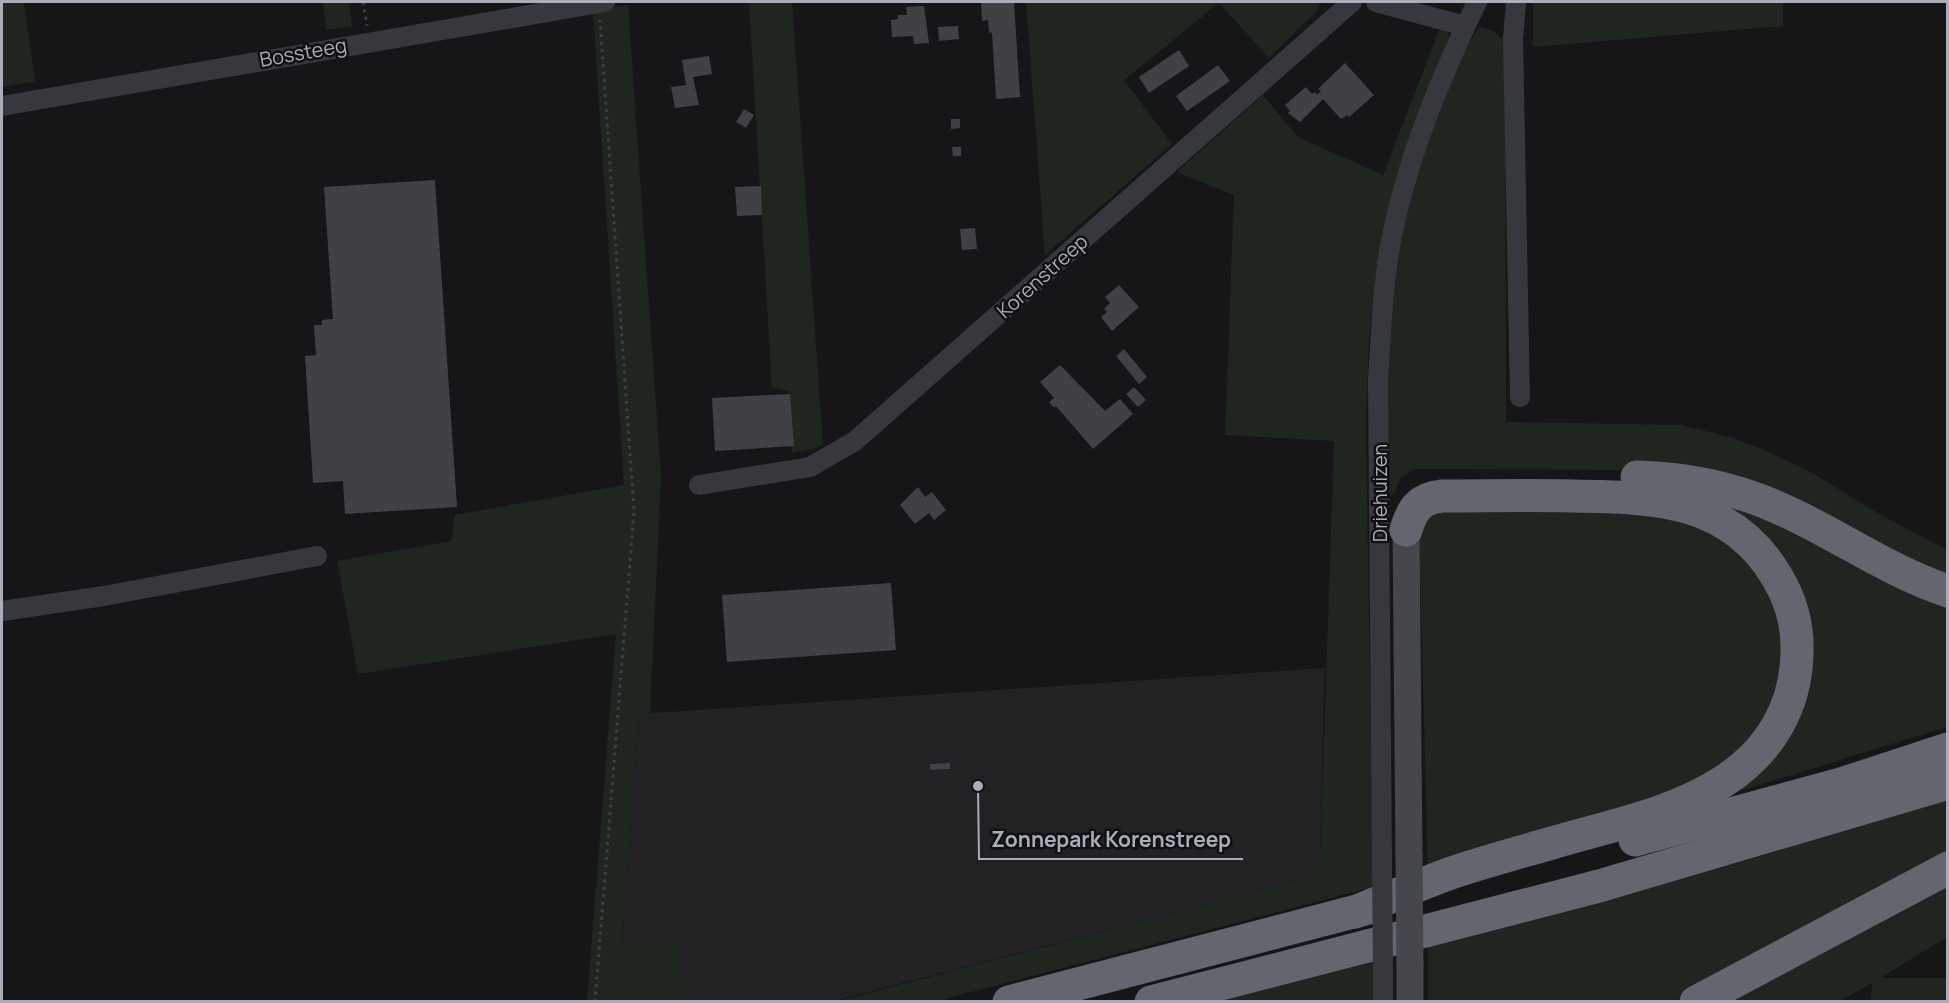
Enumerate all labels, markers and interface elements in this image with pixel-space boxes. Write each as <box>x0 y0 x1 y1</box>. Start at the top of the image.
street label: Bossteeg <box>257 31 349 73</box>
street label: Korenstreep <box>991 228 1093 324</box>
street label: Driehuizen <box>1366 444 1393 542</box>
callout: Zonnepark Korenstreep <box>979 820 1243 859</box>
text: Zonnepark Korenstreep <box>991 825 1231 853</box>

